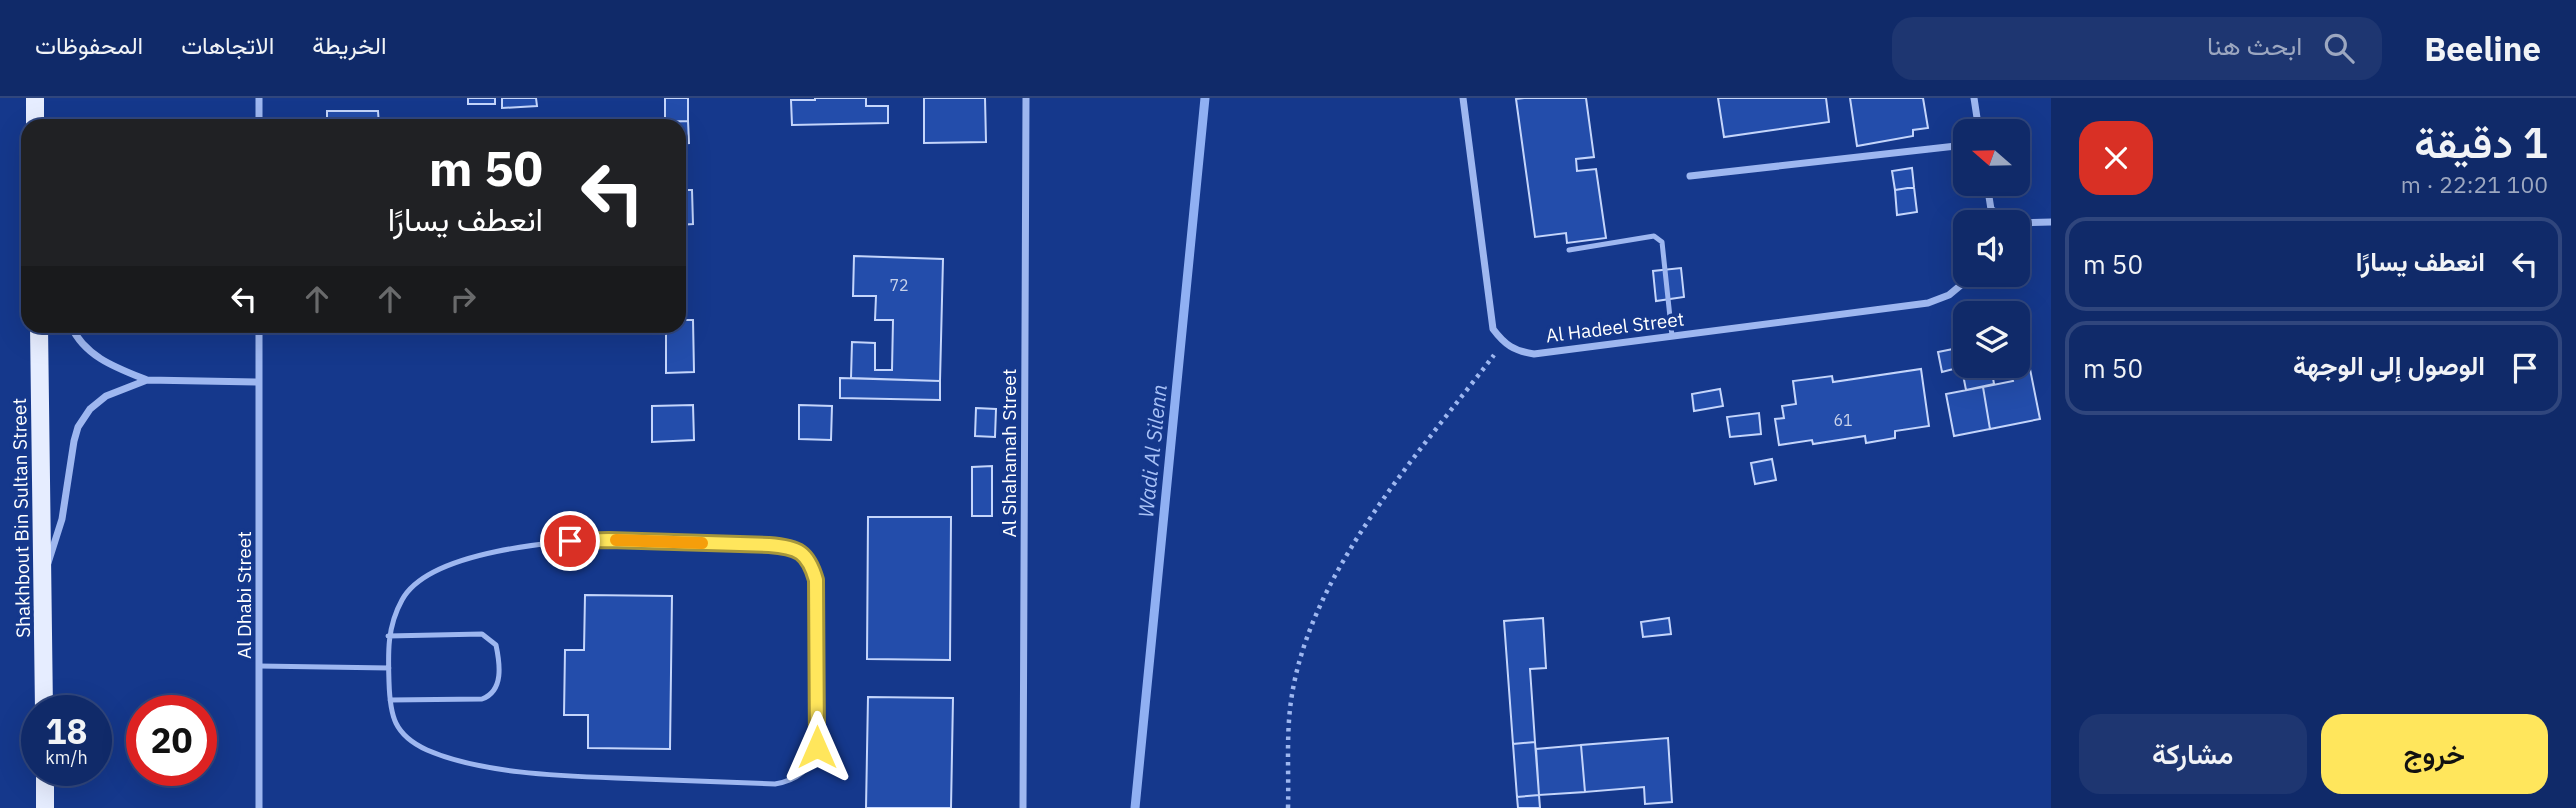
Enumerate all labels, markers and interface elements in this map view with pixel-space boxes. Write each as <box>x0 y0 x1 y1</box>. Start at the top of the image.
search box <box>1892 17 2382 80</box>
text: Beeline <box>2424 27 2541 70</box>
text: ابحث هنا <box>2207 28 2302 62</box>
text: المحفوظات <box>35 29 143 61</box>
text: الاتجاهات <box>181 29 274 61</box>
text: الخريطة <box>312 29 387 61</box>
icon: search <box>2320 29 2358 67</box>
text: 1 دقيقة <box>2414 115 2548 170</box>
north arrow <box>1953 119 2030 196</box>
map controls <box>1953 119 2030 378</box>
button: close <box>2079 121 2153 195</box>
text: 50 m <box>429 136 543 199</box>
icon: left <box>567 147 658 238</box>
text: 100 m · 22:21 <box>2401 169 2548 199</box>
text: انعطف يسارًا <box>388 198 543 240</box>
button: sound <box>1953 210 2030 287</box>
text: انعطف يسارًا <box>2356 244 2485 278</box>
icon: left <box>2506 245 2544 283</box>
text: 50 m <box>2083 247 2143 281</box>
house number: 72 <box>889 275 909 295</box>
icon: left <box>225 280 263 318</box>
icon: ahead <box>298 280 336 318</box>
icon: ahead <box>371 280 409 318</box>
icon: right <box>444 280 482 318</box>
button: layers <box>1953 301 2030 378</box>
street label: Al Hadeel Street <box>1545 307 1685 347</box>
text: الوصول إلى الوجهة <box>2293 348 2485 382</box>
icon: arrive <box>2506 349 2544 387</box>
text: 50 m <box>2083 351 2143 385</box>
street label: Al Shahamah Street <box>997 369 1021 537</box>
water label: Wadi Al Silenn <box>1131 383 1173 519</box>
street label: Shakhbout Bin Sultan Street <box>7 398 35 638</box>
house number: 61 <box>1833 410 1853 430</box>
pin <box>540 511 600 571</box>
icon: arrive <box>551 522 589 560</box>
street label: Al Dhabi Street <box>232 531 256 659</box>
speed limit sign: 20 <box>126 695 217 786</box>
text: 18 <box>45 708 88 754</box>
position arrow <box>780 710 854 784</box>
button: مشاركة <box>2079 714 2307 794</box>
button: خروج <box>2321 714 2548 794</box>
text: km/h <box>45 746 88 769</box>

